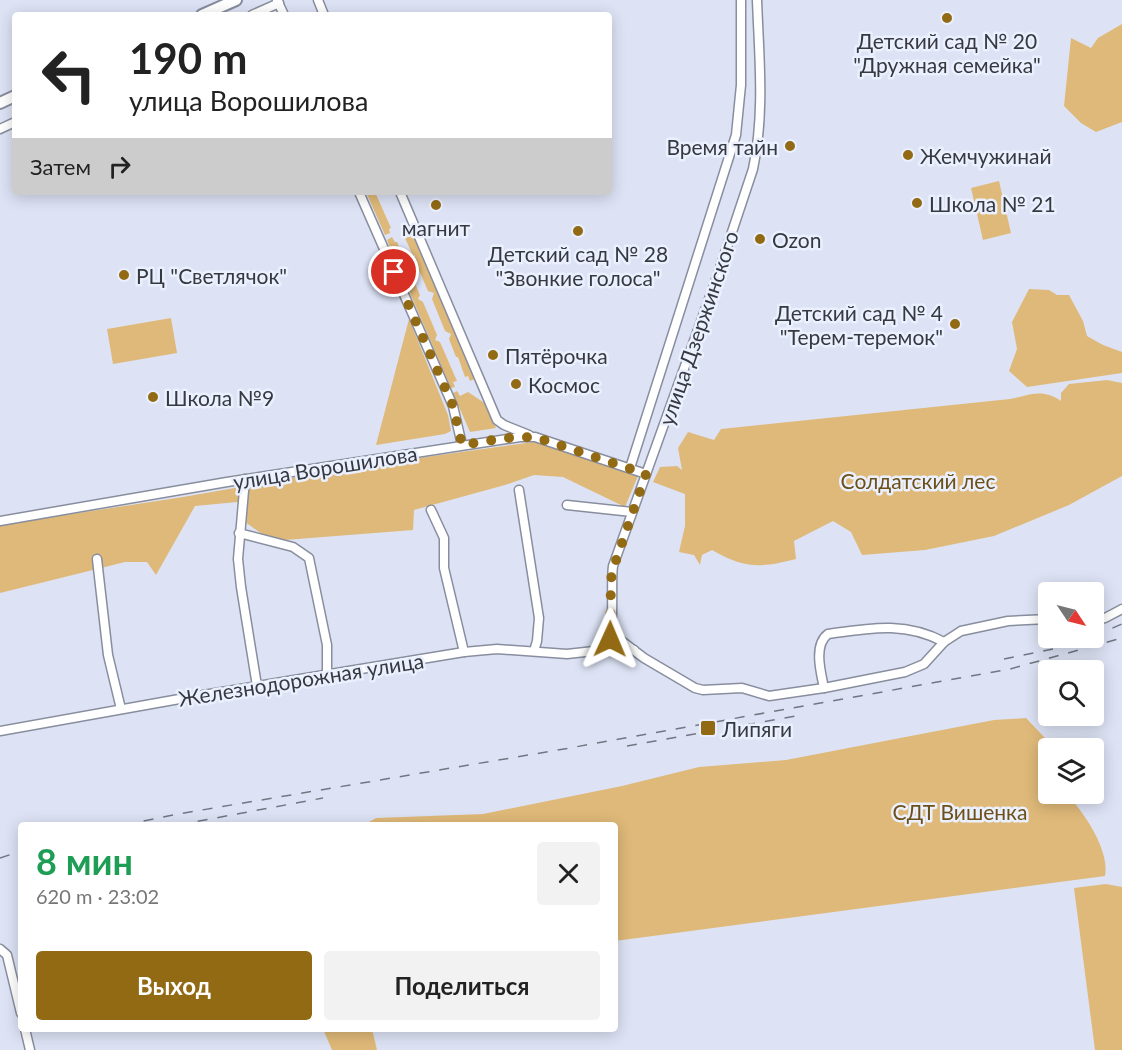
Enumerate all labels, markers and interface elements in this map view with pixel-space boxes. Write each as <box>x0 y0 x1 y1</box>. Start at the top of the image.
marker: Детский сад № 20 "Дружная семейка" <box>940 11 954 25</box>
place label: Детский сад № 20 "Дружная семейка" <box>853 28 1041 77</box>
text: 190 m <box>129 33 247 83</box>
icon: left <box>30 36 108 114</box>
text: улица Ворошилова <box>129 84 368 117</box>
place label: Время тайн <box>666 134 778 159</box>
marker: Время тайн <box>783 139 797 153</box>
place label: Жемчужинай <box>920 143 1052 168</box>
marker: Жемчужинай <box>901 148 915 162</box>
icon: right <box>103 150 136 183</box>
text: Затем <box>30 153 91 180</box>
place label: Школа № 21 <box>929 191 1056 216</box>
marker: Школа № 21 <box>910 196 924 210</box>
marker: магнит <box>429 198 443 212</box>
place label: магнит <box>402 215 471 240</box>
marker: Детский сад № 28 "Звонкие голоса" <box>571 224 585 238</box>
street label: улица Дзержинского <box>653 227 743 429</box>
place label: Ozon <box>772 227 822 252</box>
marker: Ozon <box>753 232 767 246</box>
place label: Детский сад № 28 "Звонкие голоса" <box>488 241 668 290</box>
pin <box>368 246 419 297</box>
icon: arrive <box>377 255 410 288</box>
place label: РЦ "Светлячок" <box>136 263 287 288</box>
marker: РЦ "Светлячок" <box>117 268 131 282</box>
place label: Детский сад № 4 "Терем-теремок" <box>775 300 943 349</box>
marker: Детский сад № 4 "Терем-теремок" <box>948 317 962 331</box>
place label: Пятёрочка <box>505 343 608 368</box>
marker: Пятёрочка <box>486 348 500 362</box>
place label: Космос <box>528 372 600 397</box>
marker: Космос <box>509 377 523 391</box>
place label: Школа №9 <box>165 385 274 410</box>
marker: Школа №9 <box>146 390 160 404</box>
street label: улица Ворошилова <box>231 440 419 494</box>
park label: Солдатский лес <box>841 468 995 493</box>
north arrow <box>1038 582 1104 648</box>
map controls <box>1038 582 1104 804</box>
position arrow <box>578 607 642 671</box>
street label: Железнодорожная улица <box>177 647 425 711</box>
button: search <box>1038 660 1104 726</box>
place label: Липяги <box>721 716 792 741</box>
marker: Липяги <box>699 719 717 737</box>
button: layers <box>1038 738 1104 804</box>
park label: СДТ Вишенка <box>893 799 1027 824</box>
text: 8 мин <box>36 839 133 883</box>
button: close <box>537 842 600 905</box>
text: 620 m · 23:02 <box>36 884 159 908</box>
button: Выход <box>36 951 312 1020</box>
button: Поделиться <box>324 951 600 1020</box>

